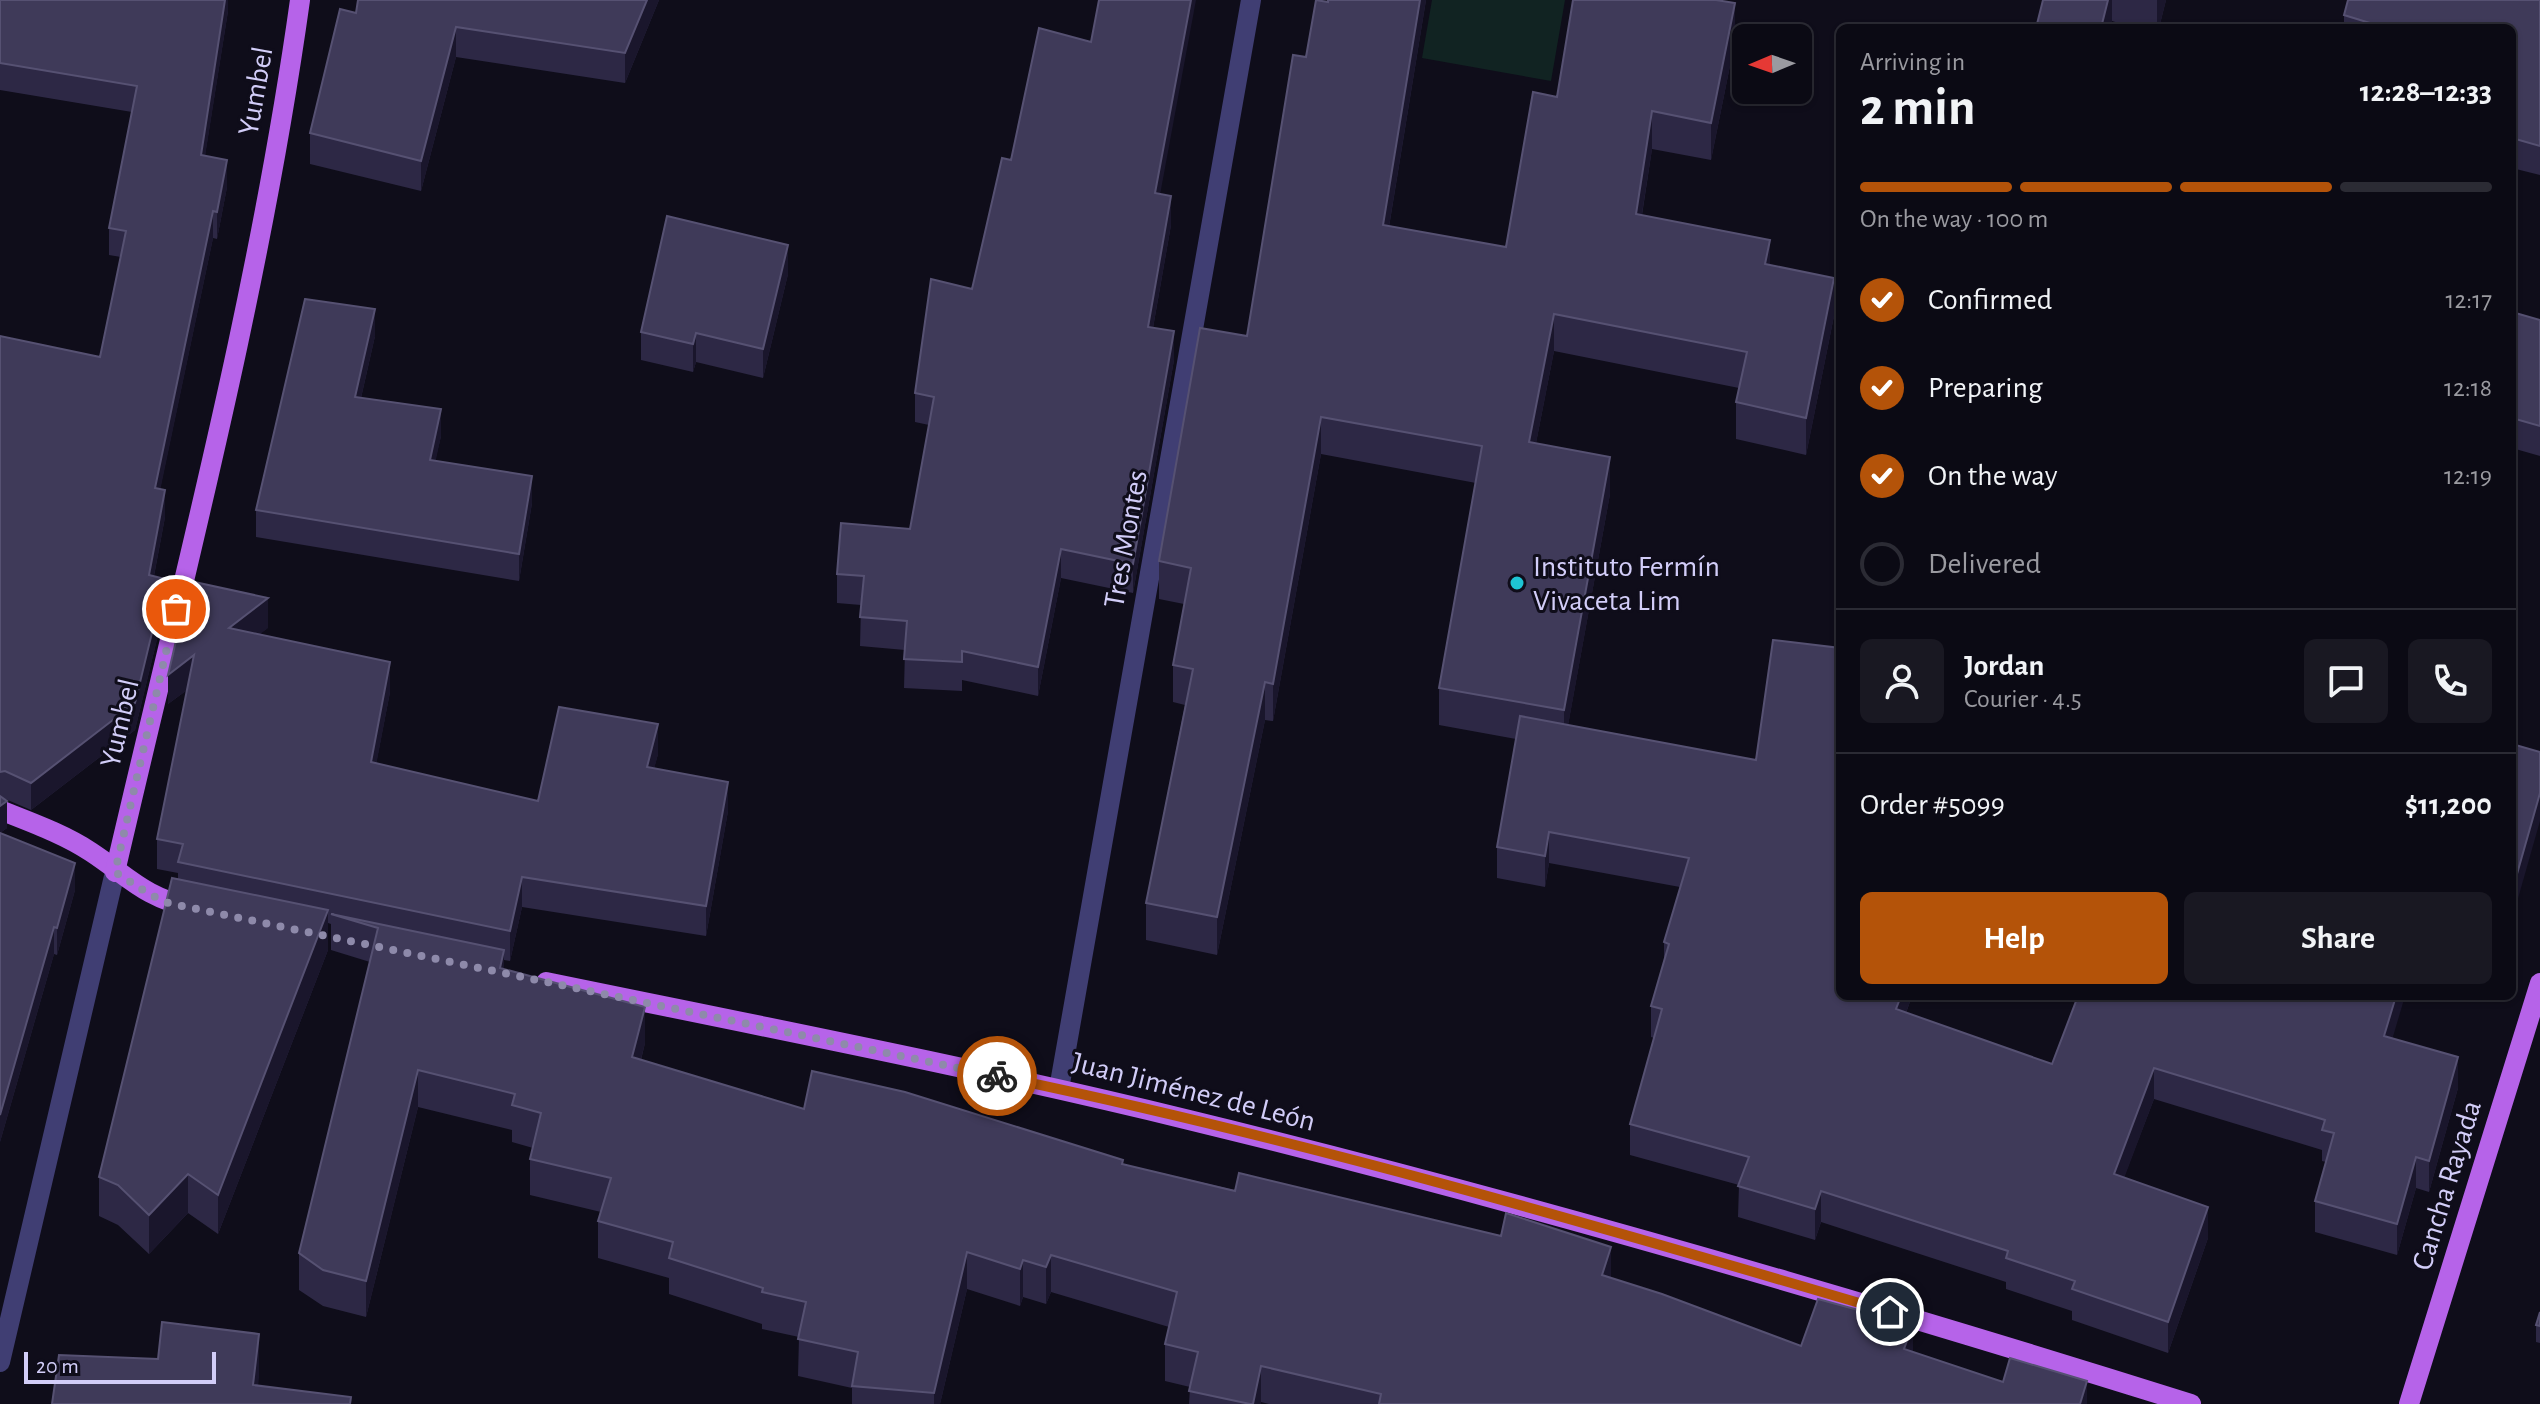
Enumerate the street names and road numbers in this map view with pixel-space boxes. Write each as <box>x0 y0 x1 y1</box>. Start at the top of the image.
street label: Yumbel <box>233 44 279 138</box>
street label: Tres Montes <box>1099 468 1153 610</box>
street label: Yumbel <box>95 676 145 770</box>
street label: Juan Jiménez de León <box>1069 1047 1318 1137</box>
street label: Cancha Rayada <box>2407 1097 2487 1274</box>

